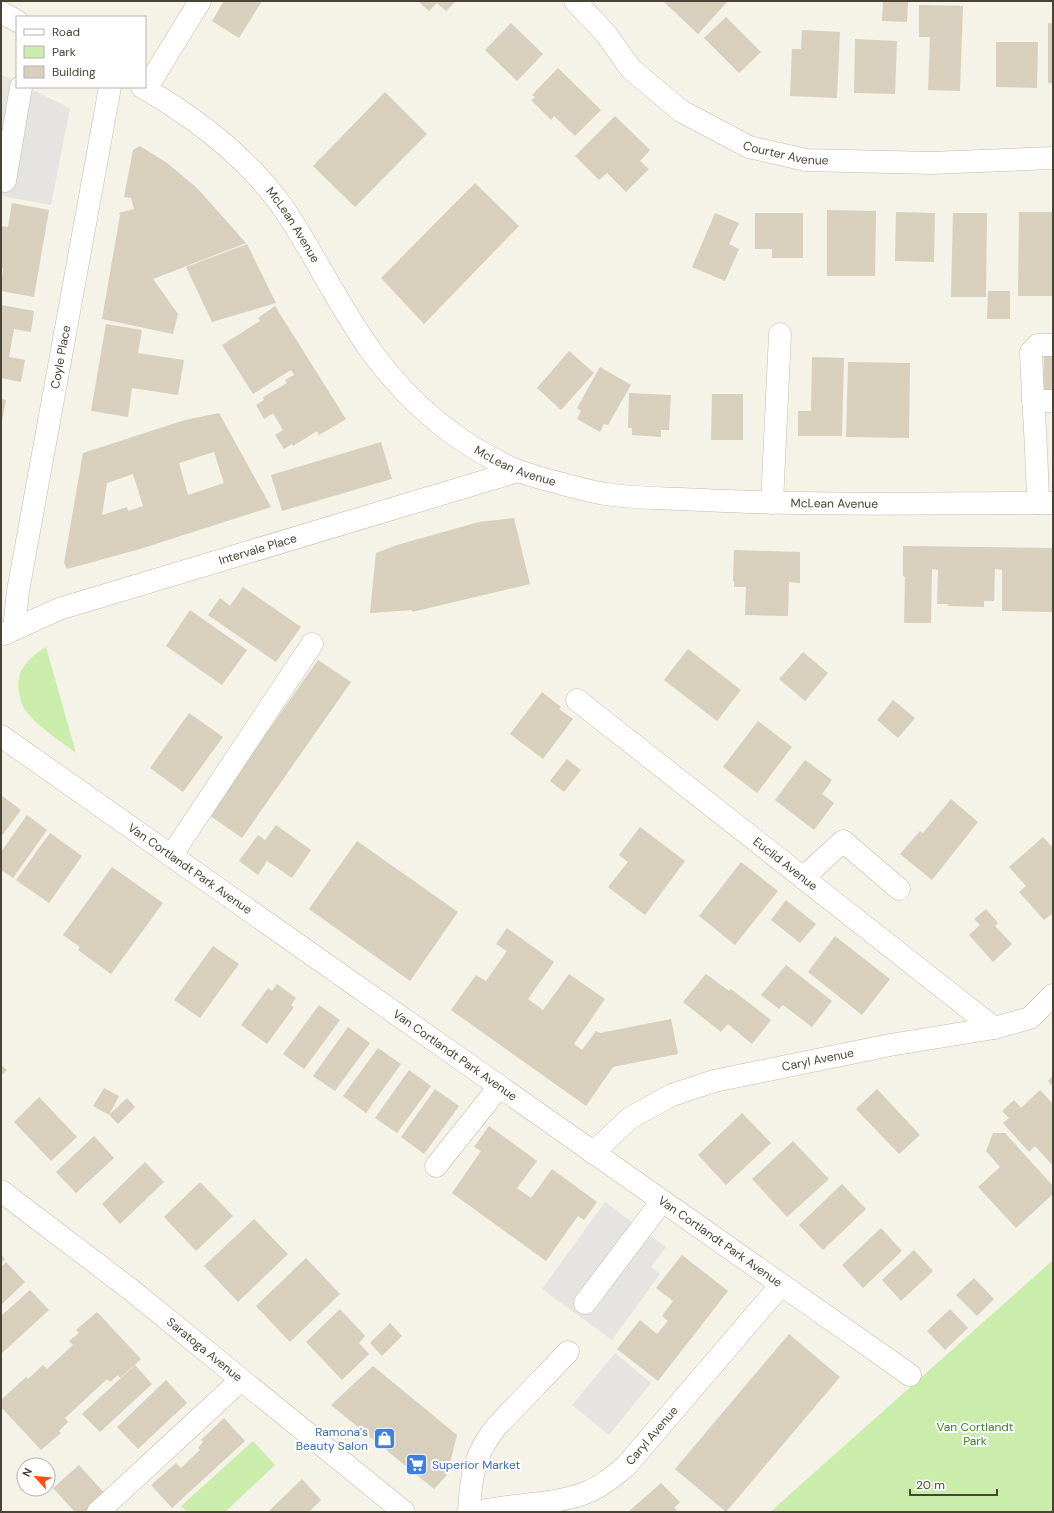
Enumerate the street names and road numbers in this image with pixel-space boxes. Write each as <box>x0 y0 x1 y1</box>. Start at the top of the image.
street label: Courter Avenue <box>740 137 829 169</box>
street label: McLean Avenue <box>262 184 323 266</box>
street label: Coyle Place <box>47 324 74 390</box>
street label: McLean Avenue <box>471 442 558 490</box>
street label: McLean Avenue <box>791 495 878 512</box>
street label: Intervale Place <box>217 530 299 569</box>
street label: Van Cortlandt Park Avenue <box>125 820 255 918</box>
street label: Euclid Avenue <box>750 834 821 894</box>
street label: Van Cortlandt Park Avenue <box>390 1006 520 1104</box>
street label: Caryl Avenue <box>780 1045 855 1075</box>
street label: Van Cortlandt Park Avenue <box>655 1192 785 1291</box>
street label: Saratoga Avenue <box>163 1314 246 1385</box>
street label: Caryl Avenue <box>622 1403 682 1469</box>

